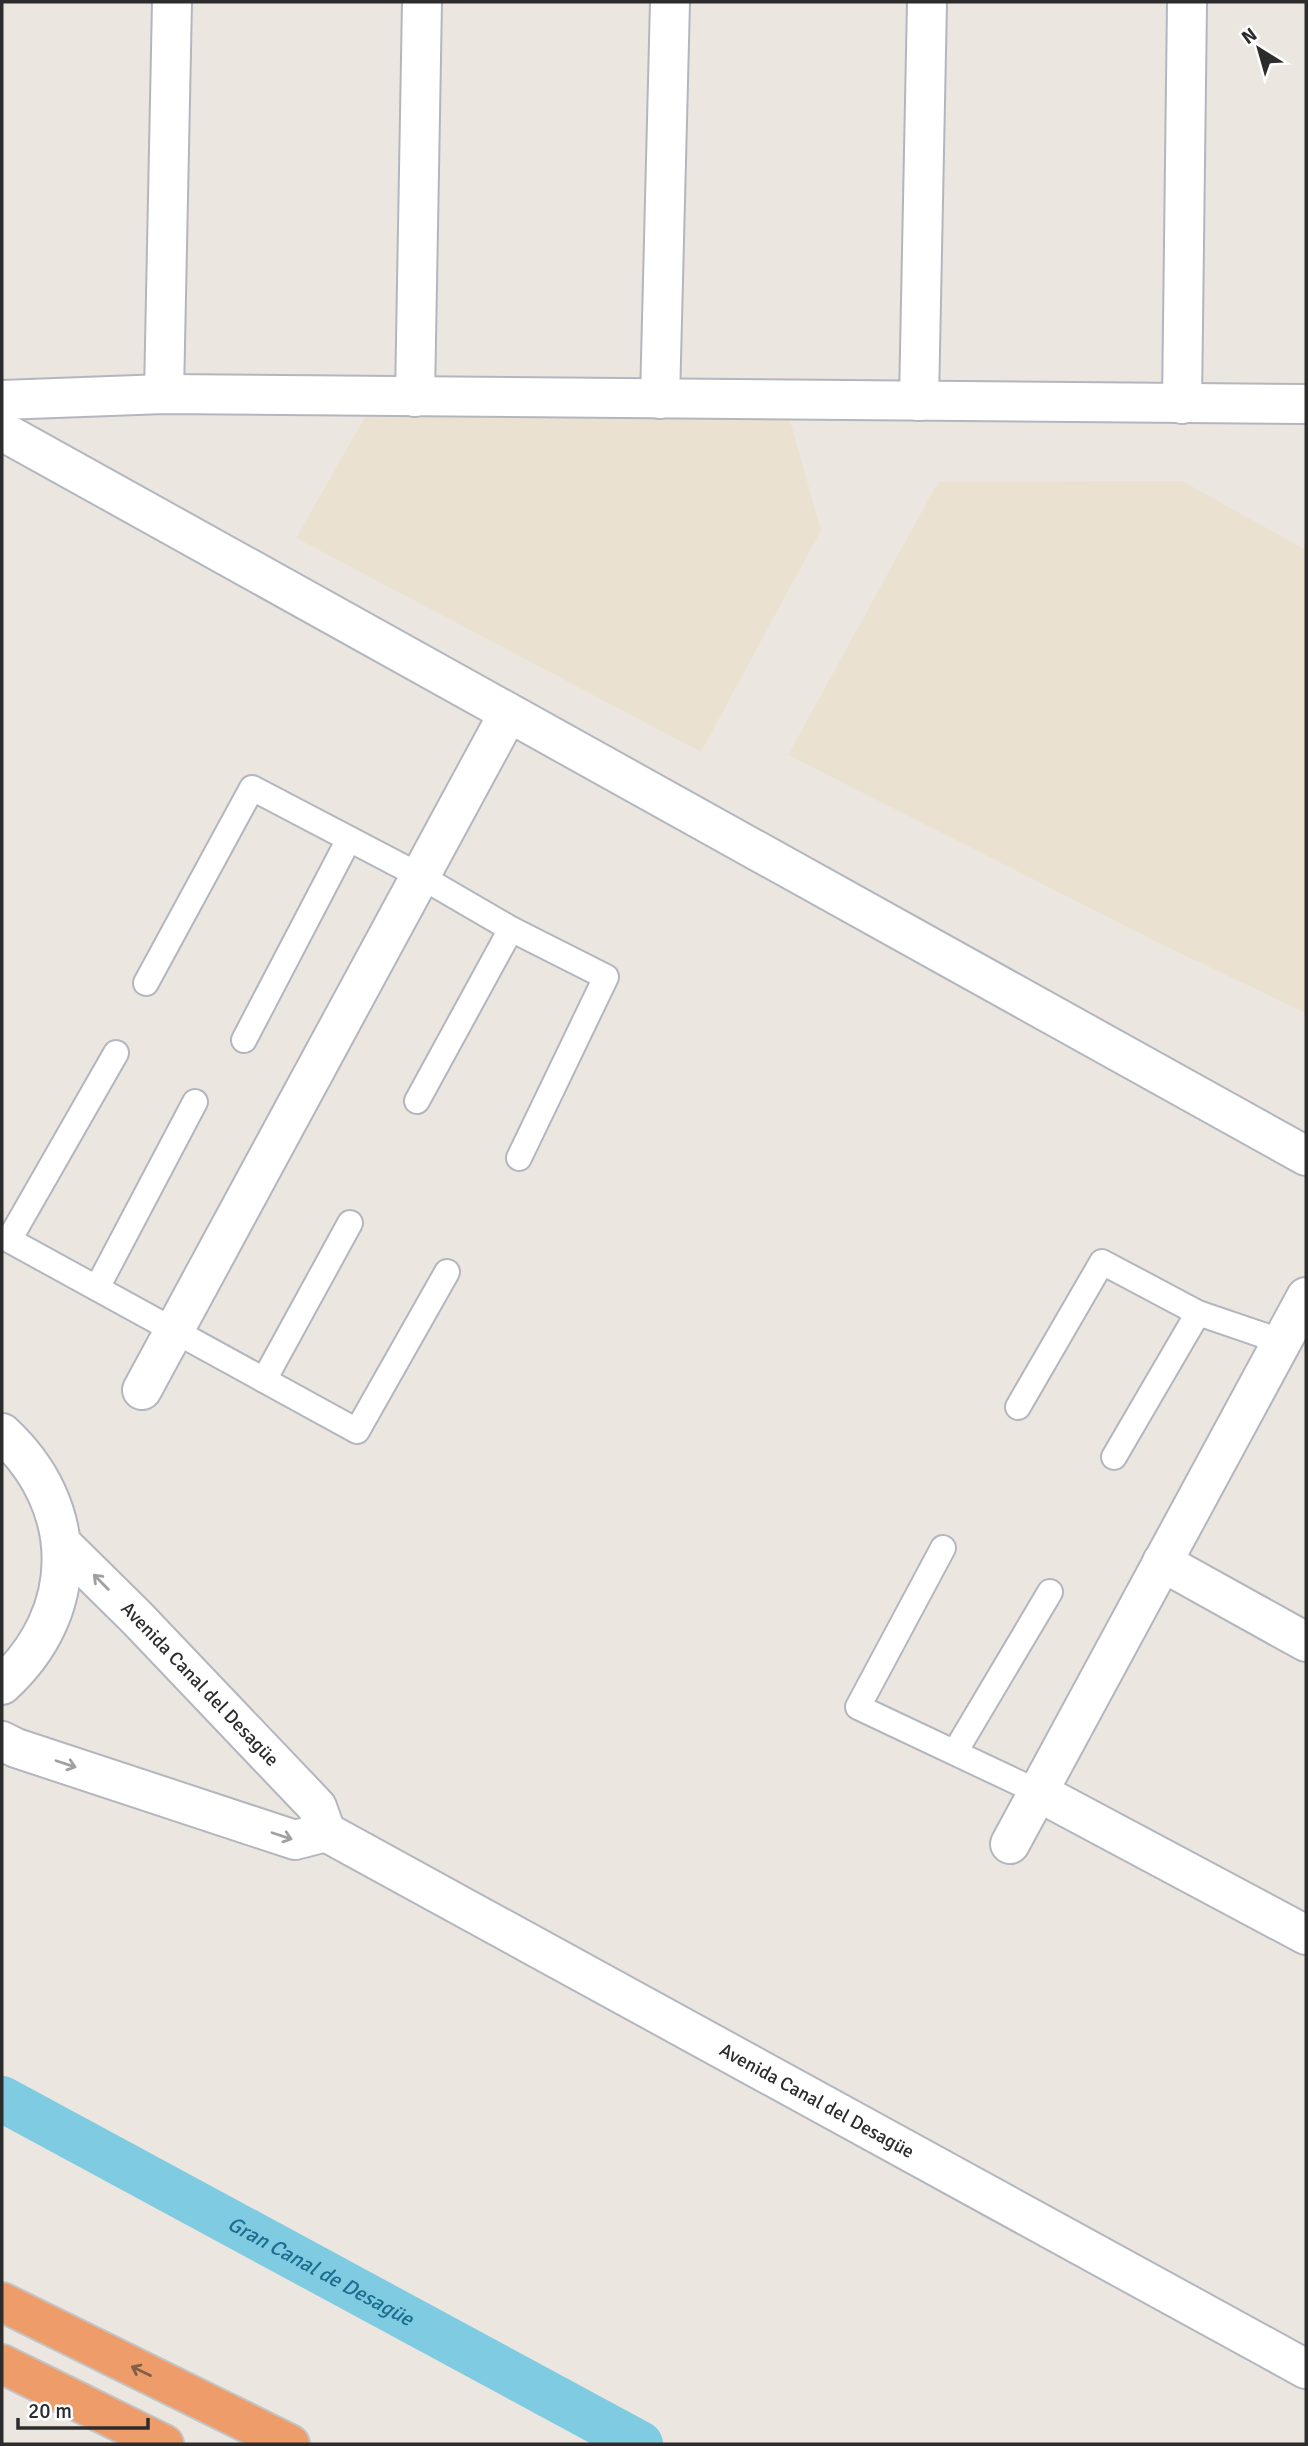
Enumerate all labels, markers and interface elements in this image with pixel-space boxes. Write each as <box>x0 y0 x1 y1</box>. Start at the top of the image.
north arrow <box>1224 14 1294 84</box>
text: N <box>1237 23 1262 50</box>
one-way arrow <box>93 1574 110 1591</box>
street label: Avenida Canal del Desagüe <box>116 1597 284 1771</box>
one-way arrow <box>54 1759 76 1772</box>
one-way arrow <box>271 1830 293 1843</box>
street label: Avenida Canal del Desagüe <box>715 2038 918 2164</box>
water label: Gran Canal de Desagüe <box>223 2210 419 2333</box>
one-way arrow <box>131 2363 152 2377</box>
scale bar <box>18 2386 147 2430</box>
text: 20 m <box>28 2398 72 2424</box>

